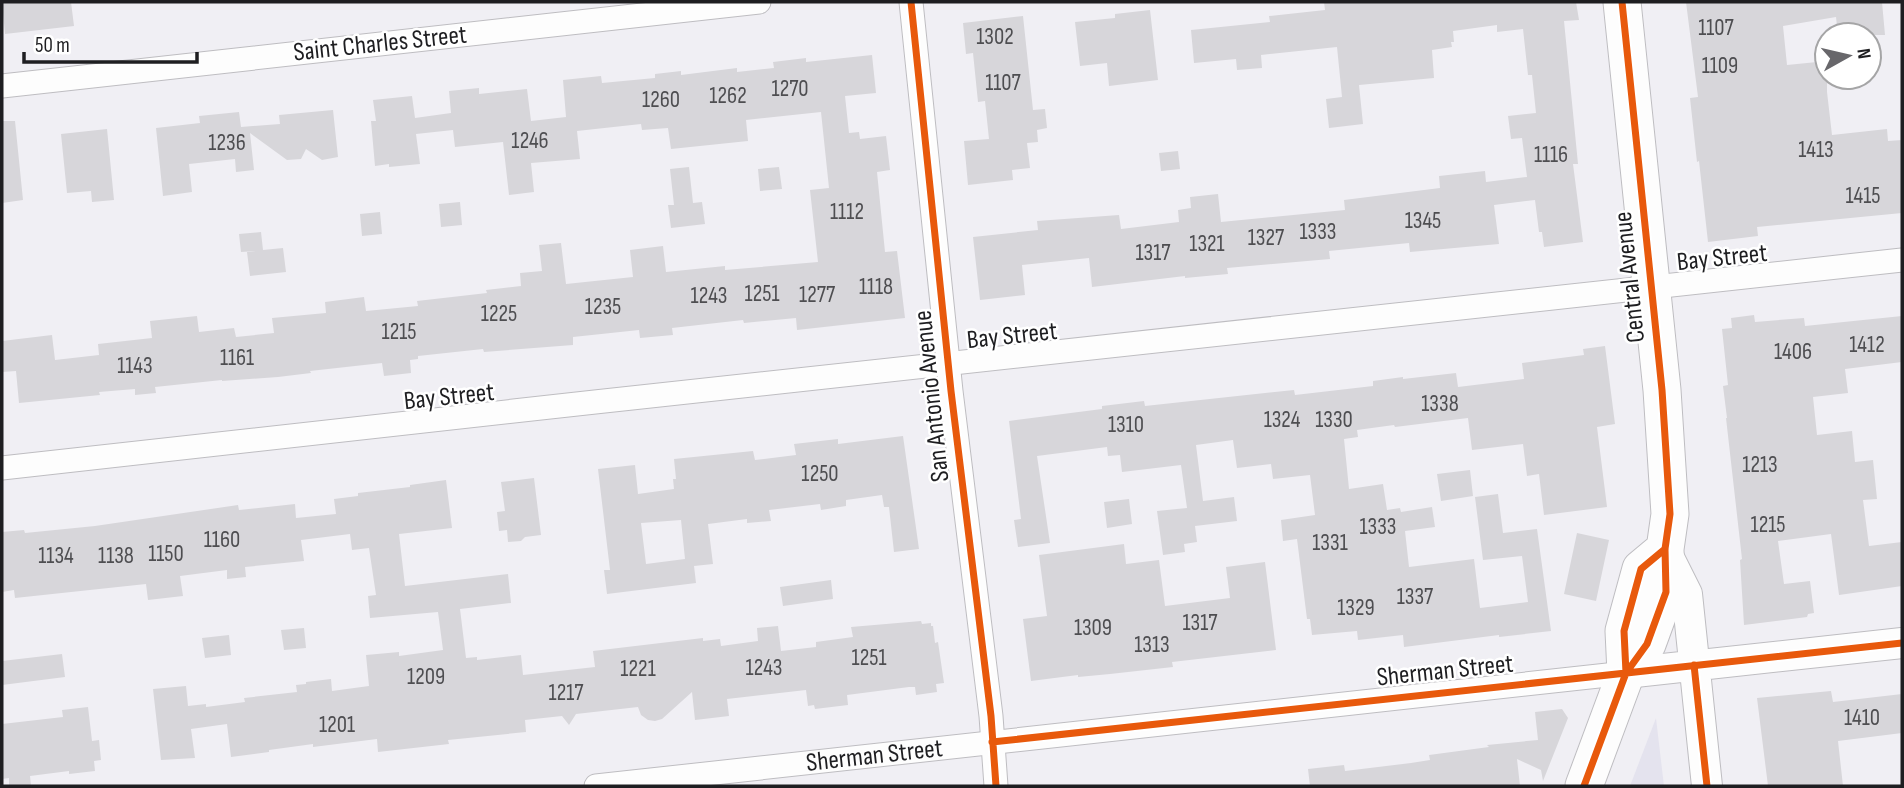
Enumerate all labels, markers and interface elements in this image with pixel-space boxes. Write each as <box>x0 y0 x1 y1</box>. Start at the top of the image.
house number: 1107 <box>1698 14 1734 42</box>
street label: Saint Charles Street <box>292 19 468 69</box>
scale bar <box>24 21 198 65</box>
north arrow <box>1813 21 1883 91</box>
house number: 1302 <box>976 23 1014 51</box>
text: 50 m <box>35 33 70 58</box>
text: N <box>1851 47 1875 60</box>
house number: 1109 <box>1702 52 1738 80</box>
house number: 1107 <box>985 69 1021 97</box>
house number: 1270 <box>771 75 809 103</box>
house number: 1262 <box>709 82 747 110</box>
house number: 1260 <box>642 86 680 114</box>
house number: 1246 <box>511 127 549 155</box>
house number: 1236 <box>208 129 246 157</box>
house number: 1413 <box>1798 136 1834 164</box>
house number: 1116 <box>1534 141 1568 169</box>
house number: 1415 <box>1845 182 1881 210</box>
house number: 1112 <box>830 198 864 226</box>
house number: 1345 <box>1405 207 1441 235</box>
street label: Central Avenue <box>1608 210 1652 344</box>
house number: 1333 <box>1299 218 1337 246</box>
house number: 1327 <box>1248 224 1284 252</box>
house number: 1321 <box>1189 230 1225 258</box>
street label: Bay Street <box>1675 238 1769 278</box>
house number: 1317 <box>1136 239 1170 267</box>
house number: 1118 <box>859 273 893 301</box>
house number: 1251 <box>744 280 780 308</box>
house number: 1277 <box>799 281 835 309</box>
house number: 1243 <box>691 282 727 310</box>
house number: 1235 <box>585 293 621 321</box>
house number: 1225 <box>481 300 517 328</box>
street label: San Antonio Avenue <box>908 309 956 483</box>
street label: Bay Street <box>965 316 1059 356</box>
house number: 1215 <box>381 318 417 346</box>
house number: 1412 <box>1849 331 1885 359</box>
house number: 1406 <box>1774 338 1812 366</box>
house number: 1161 <box>220 344 254 372</box>
house number: 1143 <box>117 352 153 380</box>
street label: Bay Street <box>402 377 496 417</box>
house number: 1338 <box>1421 390 1459 418</box>
house number: 1324 <box>1264 406 1301 434</box>
house number: 1330 <box>1315 406 1353 434</box>
house number: 1310 <box>1108 411 1144 439</box>
house number: 1213 <box>1742 451 1778 479</box>
house number: 1250 <box>801 460 839 488</box>
house number: 1215 <box>1750 511 1786 539</box>
house number: 1333 <box>1359 513 1397 541</box>
house number: 1160 <box>204 526 240 554</box>
house number: 1331 <box>1312 529 1348 557</box>
house number: 1150 <box>148 540 184 568</box>
house number: 1134 <box>38 542 74 570</box>
house number: 1138 <box>98 542 134 570</box>
house number: 1337 <box>1397 583 1433 611</box>
house number: 1329 <box>1337 594 1375 622</box>
house number: 1317 <box>1183 609 1217 637</box>
house number: 1309 <box>1074 614 1112 642</box>
house number: 1313 <box>1134 631 1170 659</box>
house number: 1251 <box>851 644 887 672</box>
street label: Sherman Street <box>1375 648 1515 694</box>
house number: 1243 <box>746 654 782 682</box>
house number: 1221 <box>620 655 656 683</box>
house number: 1209 <box>407 663 445 691</box>
house number: 1217 <box>548 679 584 707</box>
house number: 1410 <box>1844 704 1880 732</box>
house number: 1201 <box>319 711 355 739</box>
street label: Sherman Street <box>805 733 944 778</box>

